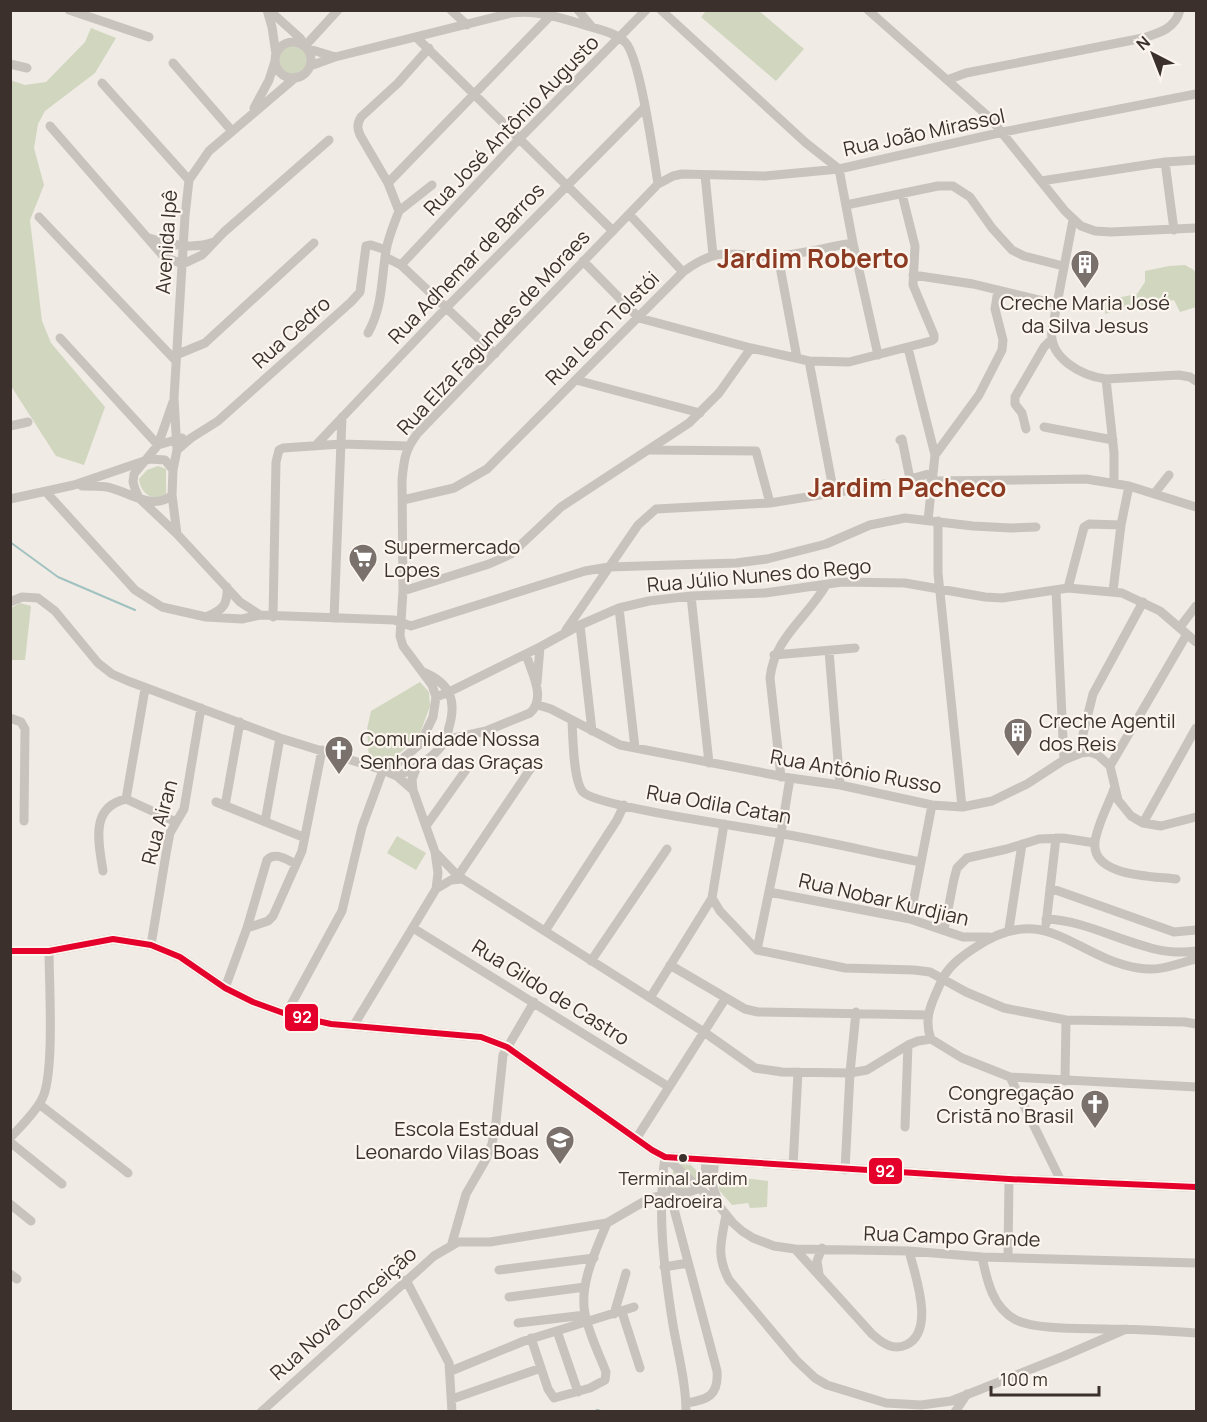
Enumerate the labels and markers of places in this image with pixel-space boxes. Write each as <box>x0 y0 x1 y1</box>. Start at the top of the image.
building icon: Creche Maria José da Silva Jesus <box>1069 248 1101 290</box>
place label: Creche Maria José da Silva Jesus <box>1000 289 1170 339</box>
place label: Supermercado Lopes <box>384 533 521 583</box>
supermarket icon: Supermercado Lopes <box>347 542 379 584</box>
place label: Creche Agentil dos Reis <box>1039 707 1176 757</box>
building icon: Creche Agentil dos Reis <box>1002 716 1034 758</box>
place label: Comunidade Nossa Senhora das Graças <box>360 725 543 775</box>
church icon: Comunidade Nossa Senhora das Graças <box>323 734 355 776</box>
place label: Congregação Cristã no Brasil <box>937 1079 1074 1129</box>
church icon: Congregação Cristã no Brasil <box>1079 1088 1111 1130</box>
place label: Escola Estadual Leonardo Vilas Boas <box>355 1115 539 1165</box>
school or university icon: Escola Estadual Leonardo Vilas Boas <box>544 1124 576 1166</box>
marker: Terminal Jardim Padroeira <box>677 1152 689 1164</box>
place label: Terminal Jardim Padroeira <box>618 1166 748 1213</box>

